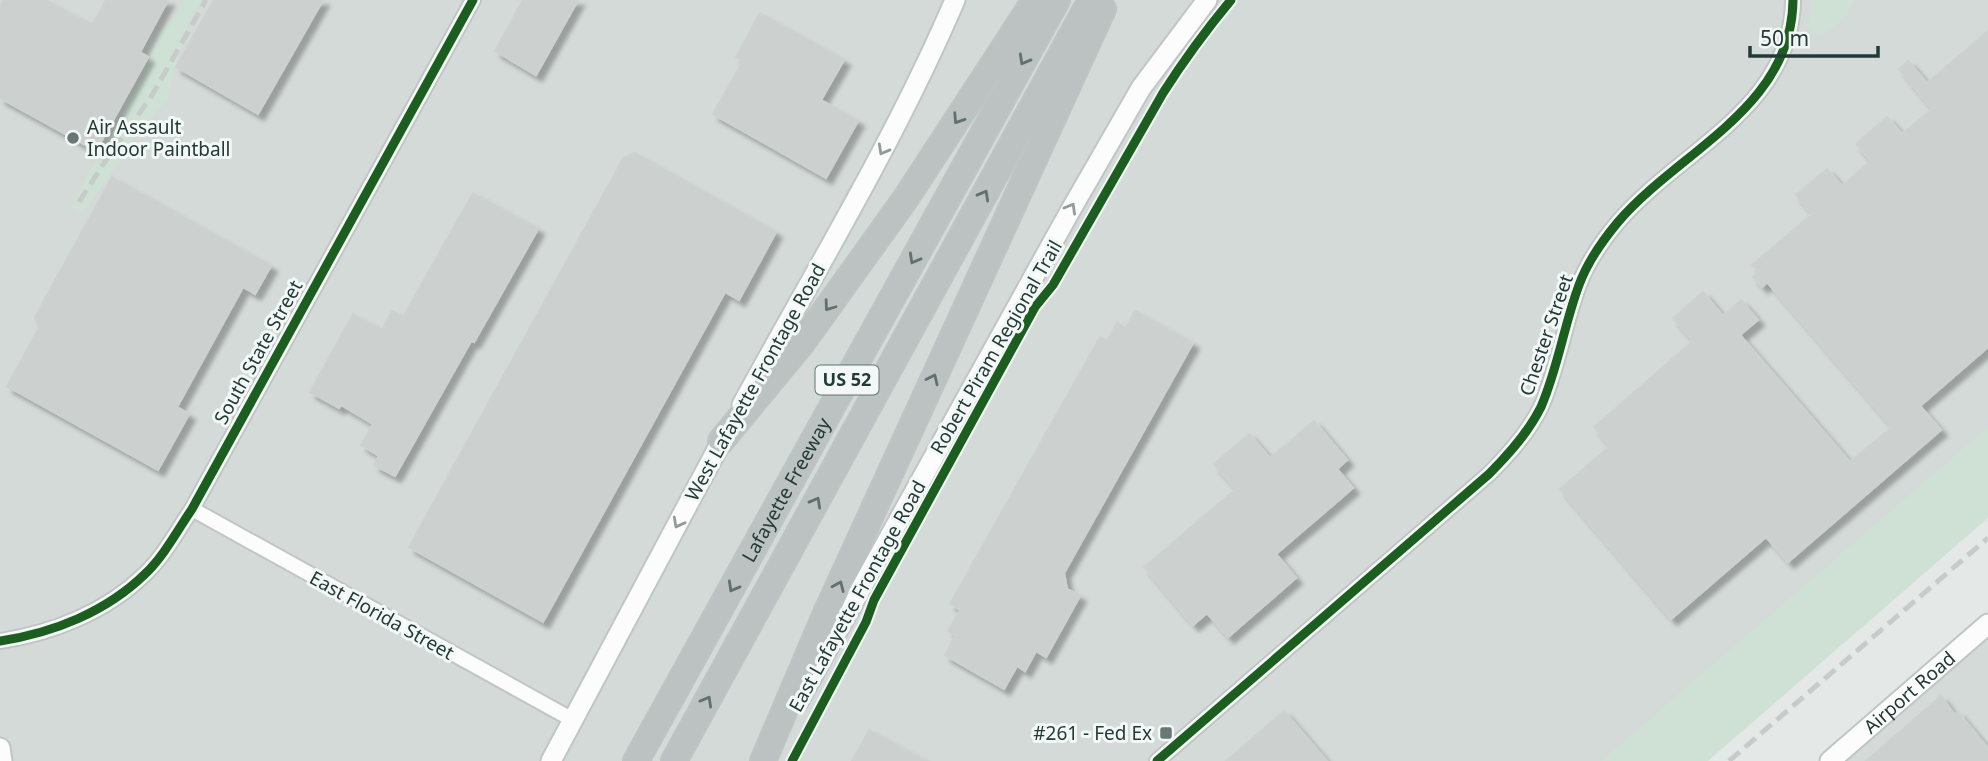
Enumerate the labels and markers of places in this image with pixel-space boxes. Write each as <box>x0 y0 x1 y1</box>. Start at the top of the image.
place label: Air Assault Indoor Paintball <box>87 114 230 162</box>
marker: Air Assault Indoor Paintball <box>65 130 81 146</box>
place label: #261 - Fed Ex <box>1033 720 1152 746</box>
marker: #261 - Fed Ex <box>1158 725 1174 741</box>

